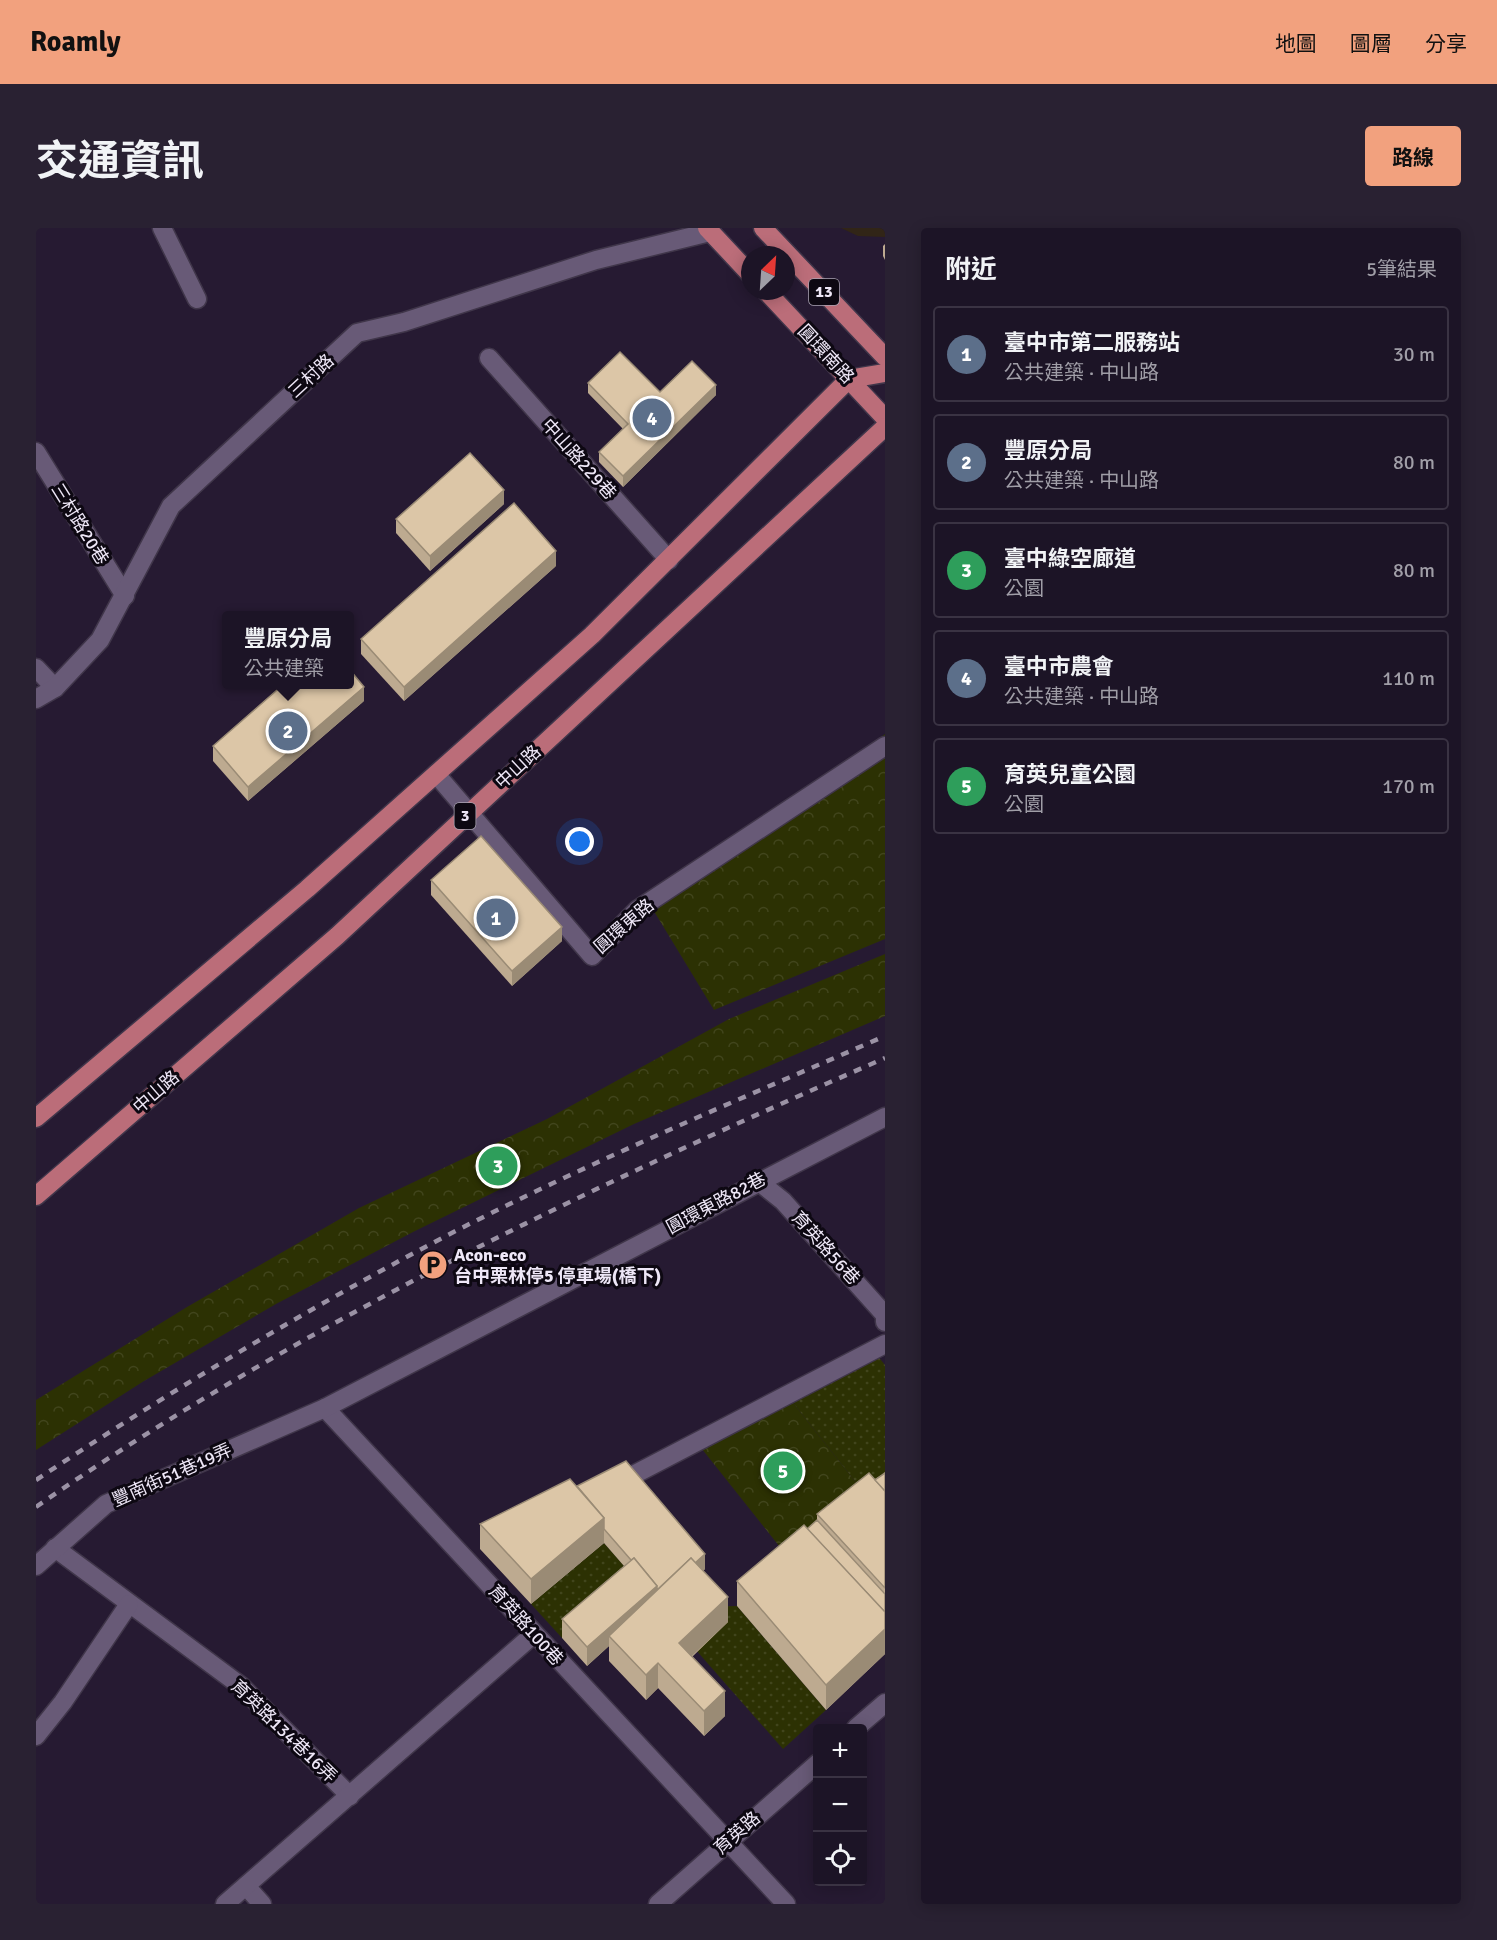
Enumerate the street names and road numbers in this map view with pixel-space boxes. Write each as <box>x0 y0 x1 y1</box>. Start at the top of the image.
road number: 13 <box>809 279 839 305</box>
street label: 圓環南路 <box>793 320 859 388</box>
street label: 三村路 <box>284 350 338 402</box>
street label: 中山路229巷 <box>537 414 621 504</box>
street label: 三村路20巷 <box>46 479 114 569</box>
street label: 中山路 <box>491 741 545 793</box>
road number: 3 <box>454 803 476 829</box>
street label: 圓環東路 <box>590 894 658 958</box>
street label: 中山路 <box>128 1066 184 1118</box>
street label: 圓環東路82巷 <box>663 1168 769 1238</box>
street label: 育英路56巷 <box>787 1207 865 1289</box>
street label: 豐南街51巷19弄 <box>109 1439 235 1511</box>
street label: 育英路100巷 <box>484 1580 568 1670</box>
street label: 育英路134巷16弄 <box>227 1675 341 1787</box>
street label: 育英路 <box>709 1807 765 1859</box>

